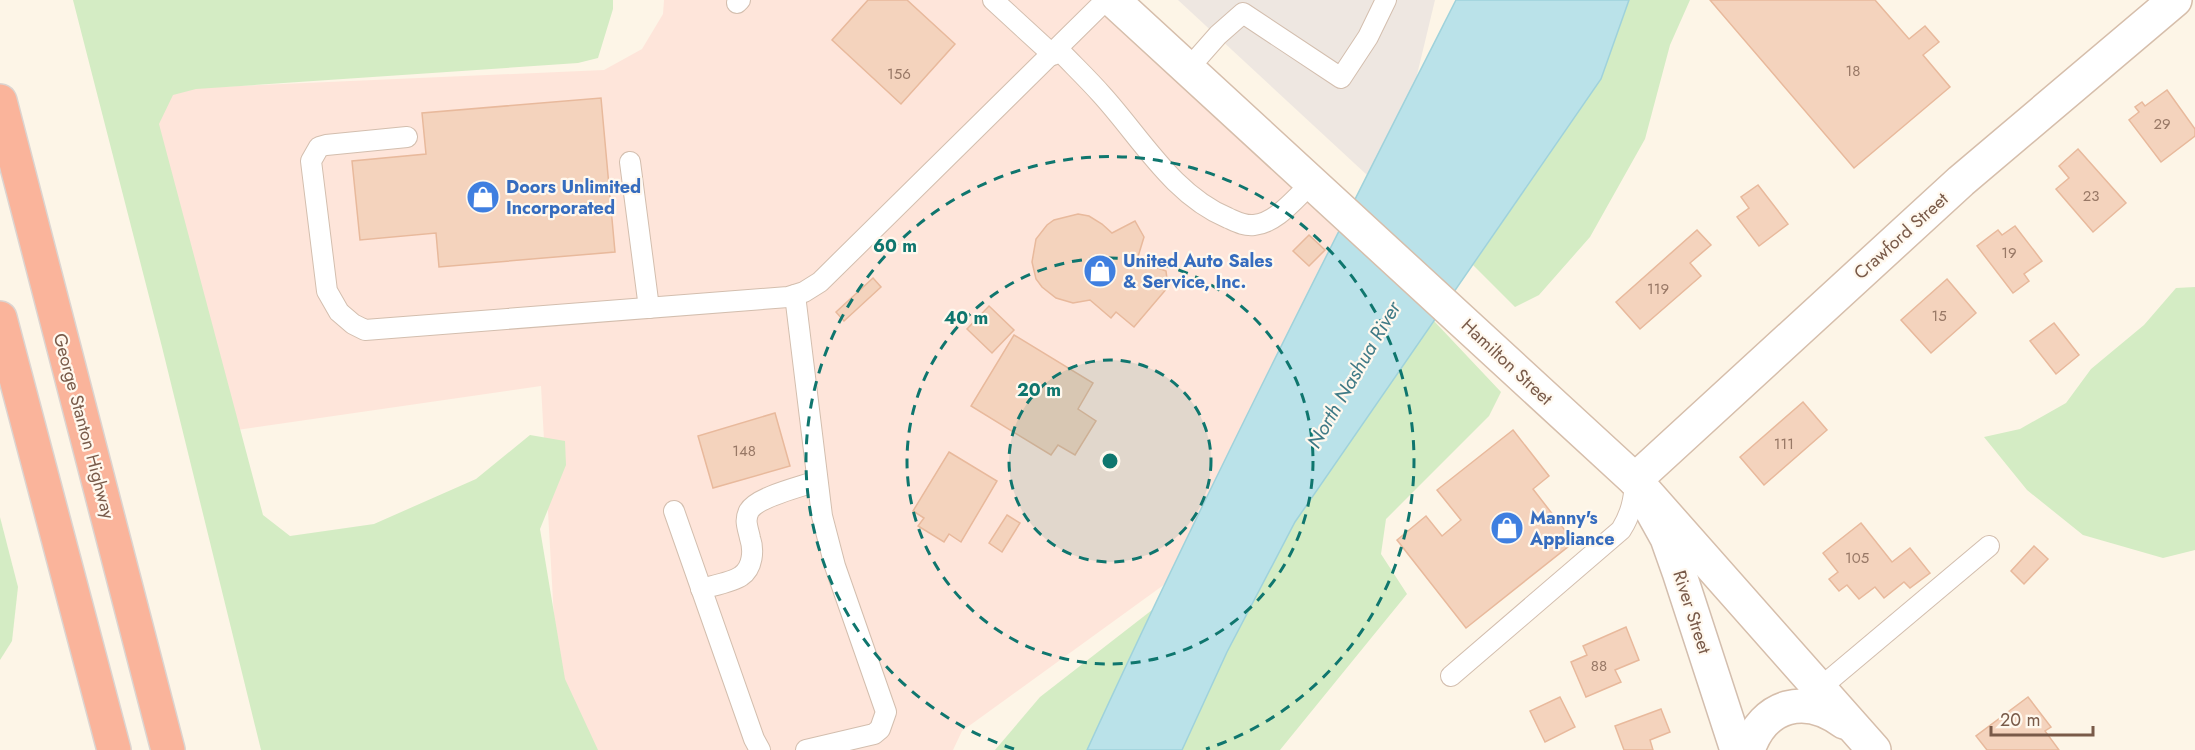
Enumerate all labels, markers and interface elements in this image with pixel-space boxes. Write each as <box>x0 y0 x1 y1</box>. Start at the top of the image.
house number: 18 <box>1846 60 1860 82</box>
house number: 156 <box>887 63 911 85</box>
house number: 29 <box>2153 113 2171 135</box>
place label: Doors Unlimited Incorporated <box>506 174 641 221</box>
shop icon: Doors Unlimited Incorporated <box>465 179 501 215</box>
house number: 23 <box>2083 185 2099 207</box>
street label: Crawford Street <box>1848 186 1954 286</box>
text: 60 m <box>873 233 917 259</box>
house number: 19 <box>2001 242 2017 264</box>
place label: United Auto Sales & Service, Inc. <box>1123 248 1273 295</box>
shop icon: United Auto Sales & Service, Inc. <box>1082 253 1118 289</box>
house number: 119 <box>1647 278 1669 300</box>
water label: North Nashua River <box>1300 295 1409 454</box>
text: 40 m <box>944 305 988 331</box>
house number: 15 <box>1931 305 1947 327</box>
street label: Hamilton Street <box>1456 313 1559 412</box>
street label: George Stanton Highway <box>47 330 121 522</box>
text: 20 m <box>1017 377 1061 403</box>
house number: 111 <box>1774 433 1794 455</box>
house number: 148 <box>732 440 756 462</box>
centre of rings <box>1100 451 1120 471</box>
place label: Manny's Appliance <box>1529 505 1615 552</box>
shop icon: Manny's Appliance <box>1489 510 1525 546</box>
house number: 105 <box>1845 547 1869 569</box>
street label: River Street <box>1666 567 1718 658</box>
house number: 88 <box>1591 655 1607 677</box>
scale bar <box>1991 699 2093 737</box>
text: 20 m <box>2000 707 2040 733</box>

